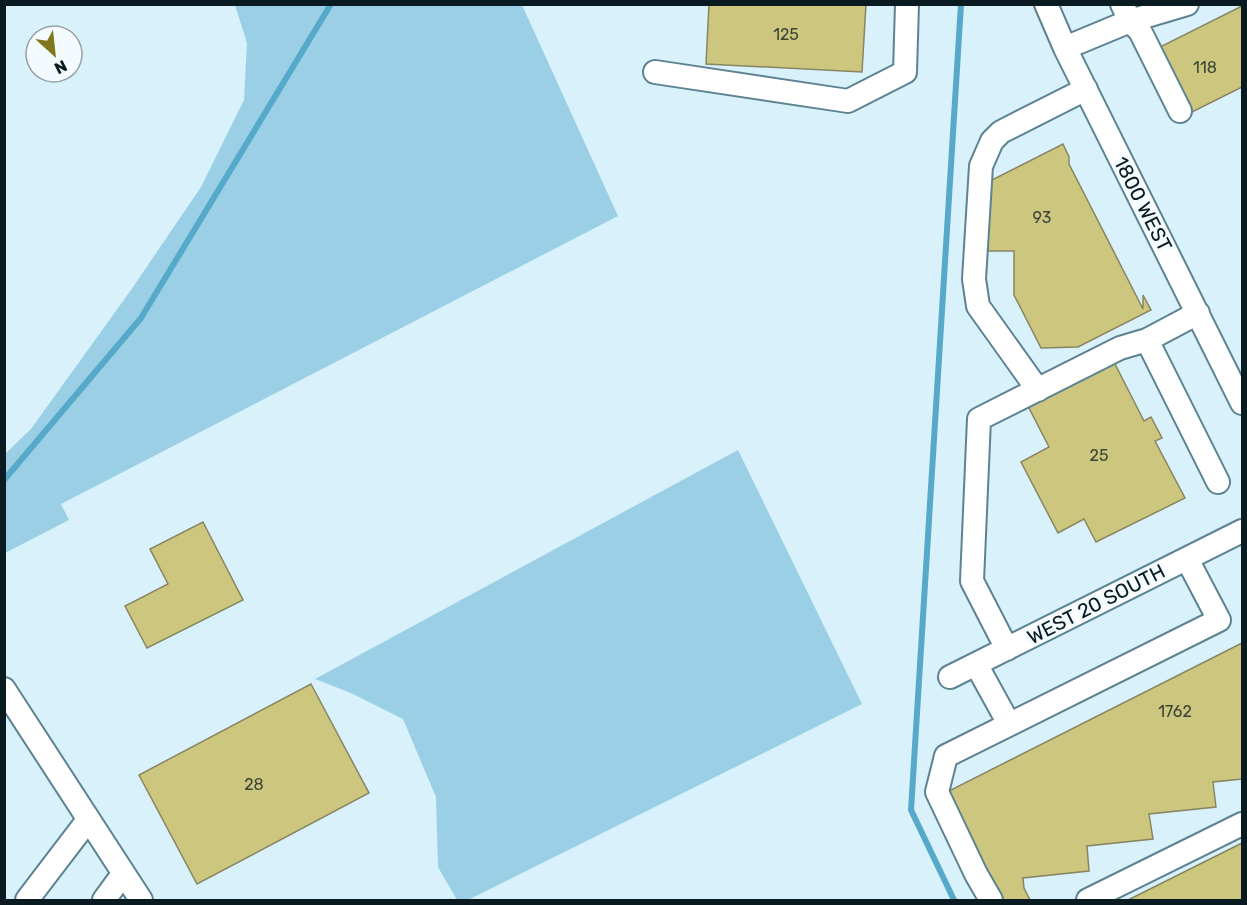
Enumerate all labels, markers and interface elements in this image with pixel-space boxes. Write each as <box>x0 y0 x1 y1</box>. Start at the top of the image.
north arrow <box>24 24 84 84</box>
house number: 125 <box>773 25 799 44</box>
text: N <box>51 56 70 78</box>
house number: 118 <box>1193 58 1217 77</box>
street label: 1800 WEST <box>1109 153 1177 256</box>
house number: 93 <box>1033 208 1051 227</box>
house number: 25 <box>1090 446 1108 465</box>
street label: WEST 20 SOUTH <box>1023 559 1169 649</box>
house number: 1762 <box>1158 702 1192 721</box>
house number: 28 <box>244 775 264 794</box>

